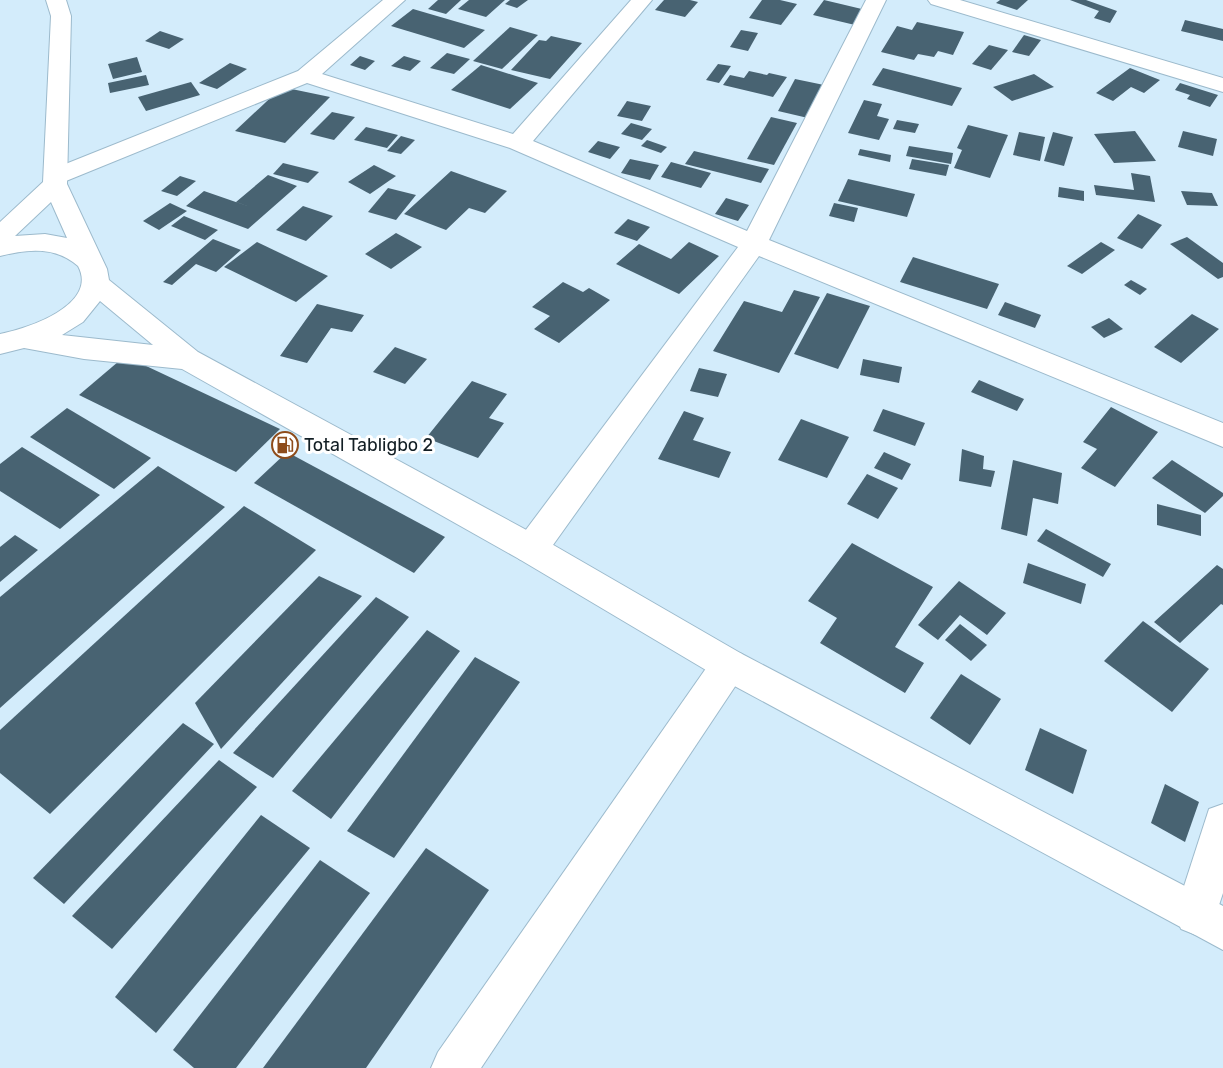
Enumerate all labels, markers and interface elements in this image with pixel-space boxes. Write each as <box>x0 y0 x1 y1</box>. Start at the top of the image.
fuel station icon: Total Tabligbo 2 <box>270 430 300 460</box>
place label: Total Tabligbo 2 <box>304 434 433 456</box>

